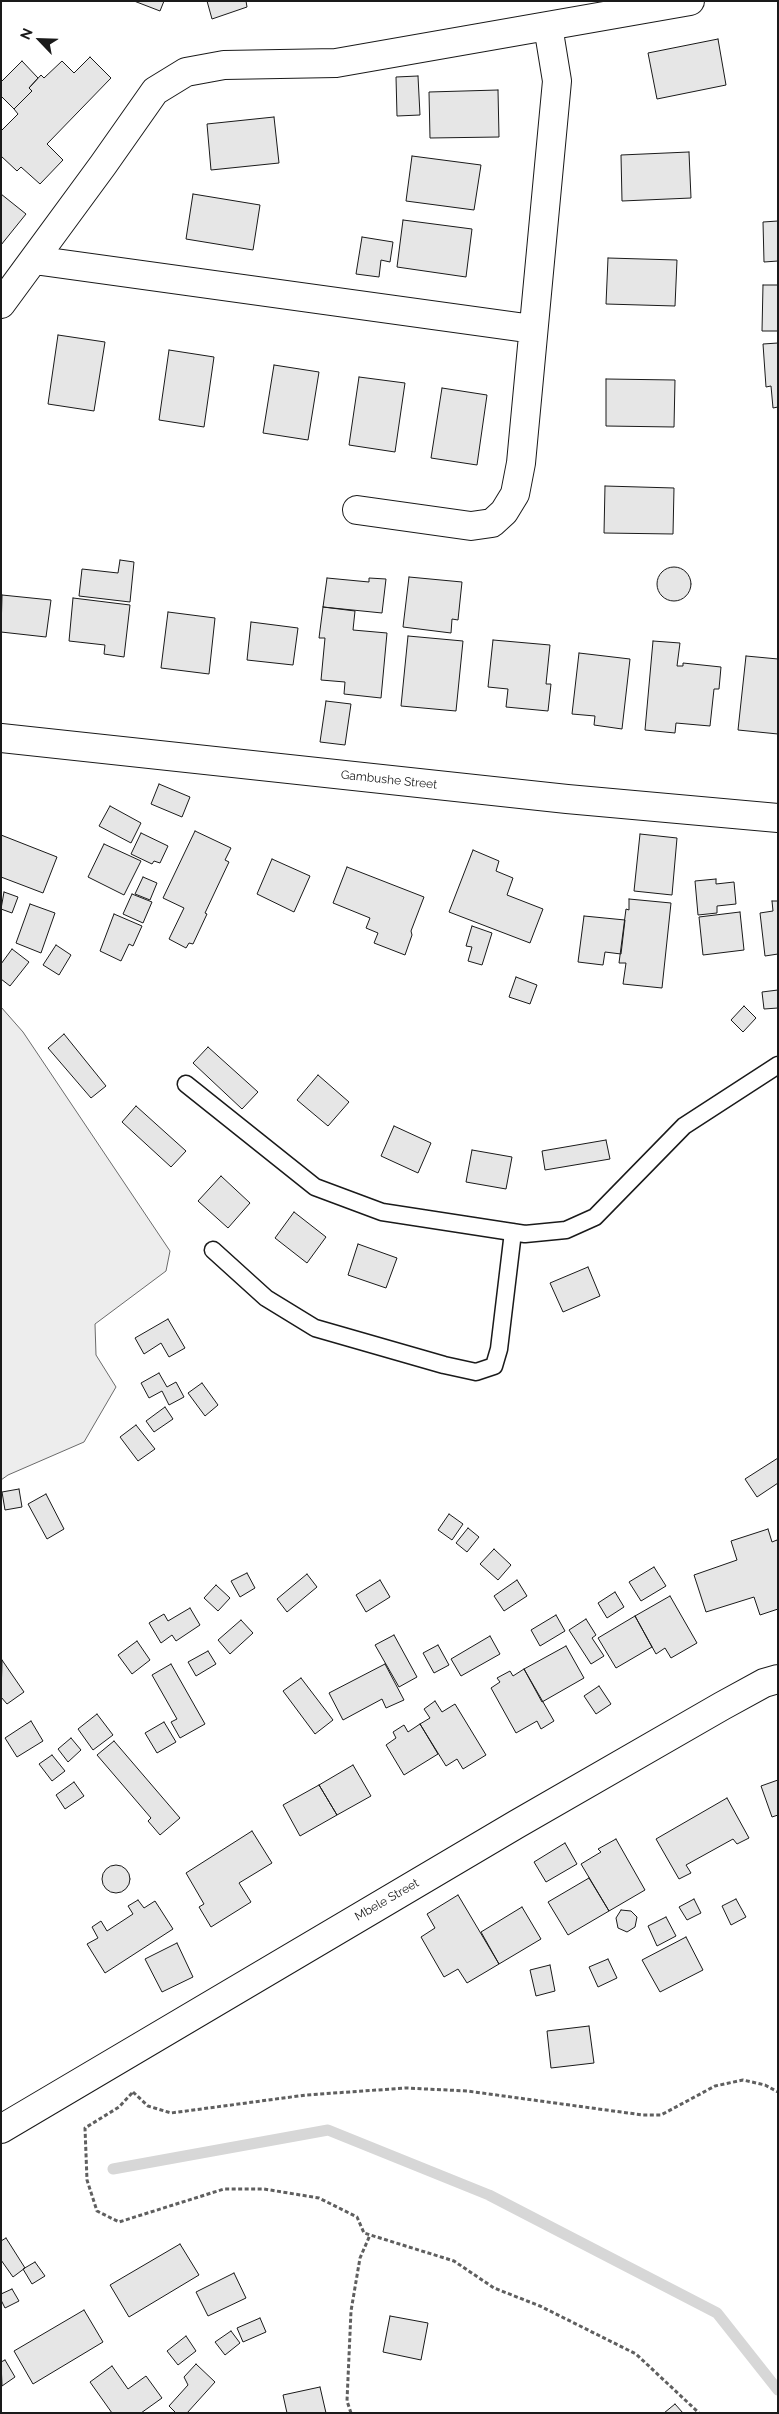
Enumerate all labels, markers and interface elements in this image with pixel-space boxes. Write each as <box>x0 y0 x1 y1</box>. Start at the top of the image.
north arrow <box>15 15 65 65</box>
text: N <box>17 26 36 42</box>
street label: Gambushe Street <box>340 768 438 792</box>
street label: Mbele Street <box>352 1876 422 1924</box>

